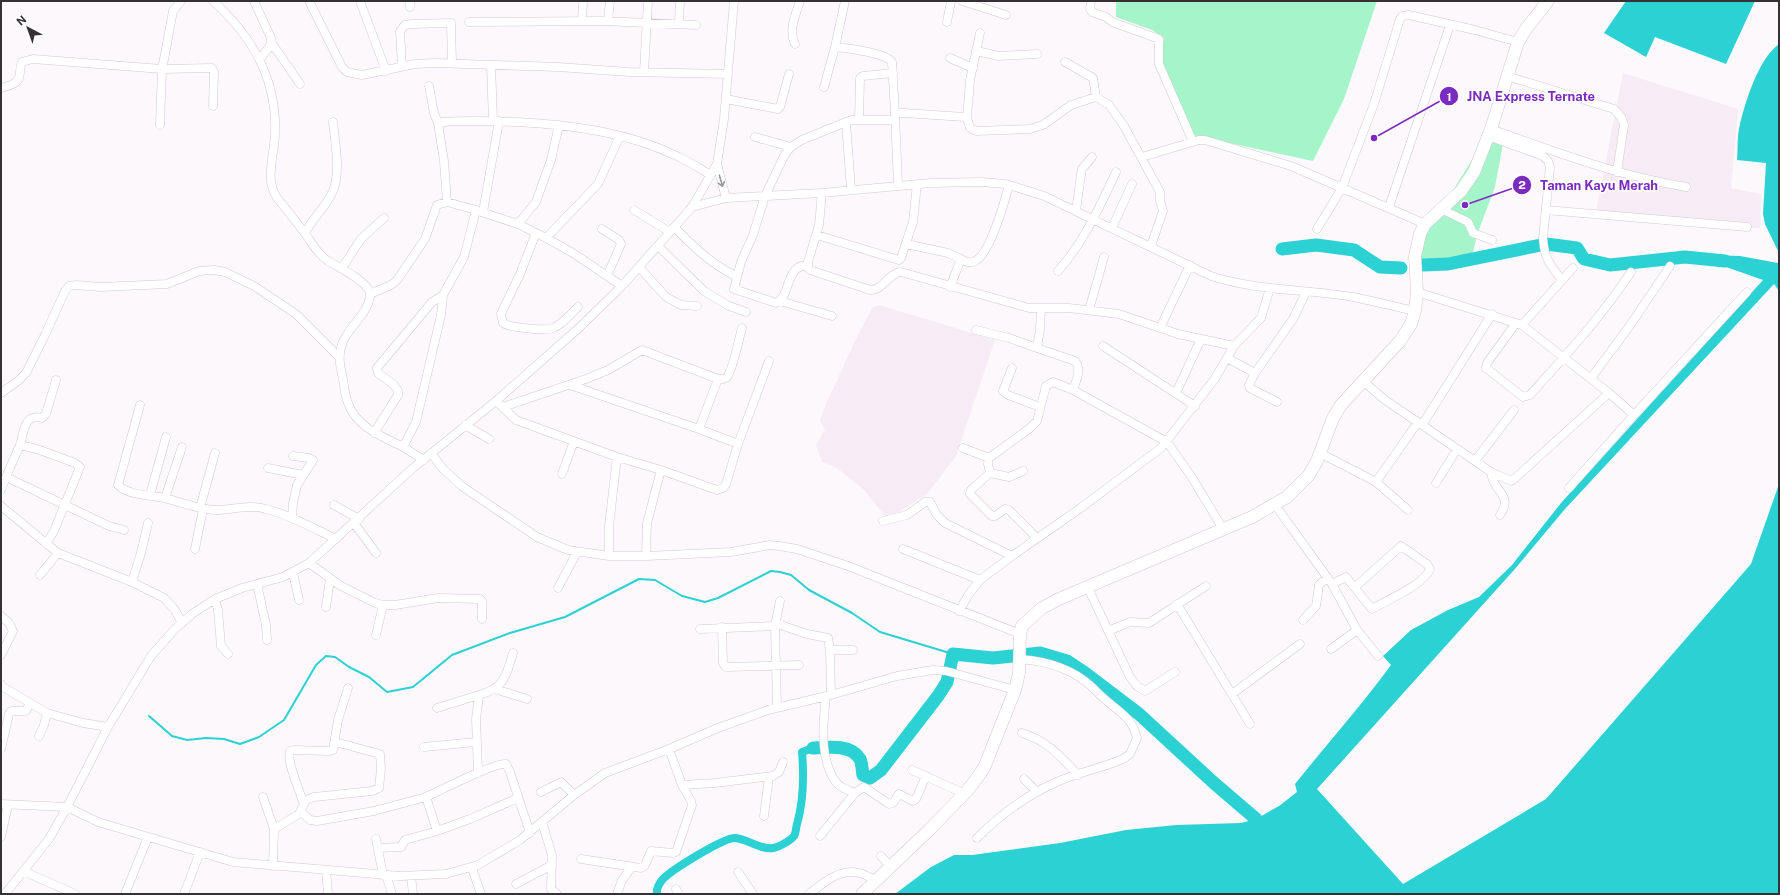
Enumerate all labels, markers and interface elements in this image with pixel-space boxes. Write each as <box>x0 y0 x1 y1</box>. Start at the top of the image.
north arrow <box>8 8 48 48</box>
text: N <box>14 13 29 28</box>
callout: JNA Express Ternate <box>1439 84 1603 109</box>
text: JNA Express Ternate <box>1467 89 1595 104</box>
text: 1 <box>1446 90 1452 104</box>
callout: Taman Kayu Merah <box>1512 173 1666 198</box>
one-way arrow <box>718 174 726 187</box>
text: 2 <box>1518 178 1526 192</box>
text: Taman Kayu Merah <box>1540 178 1658 193</box>

